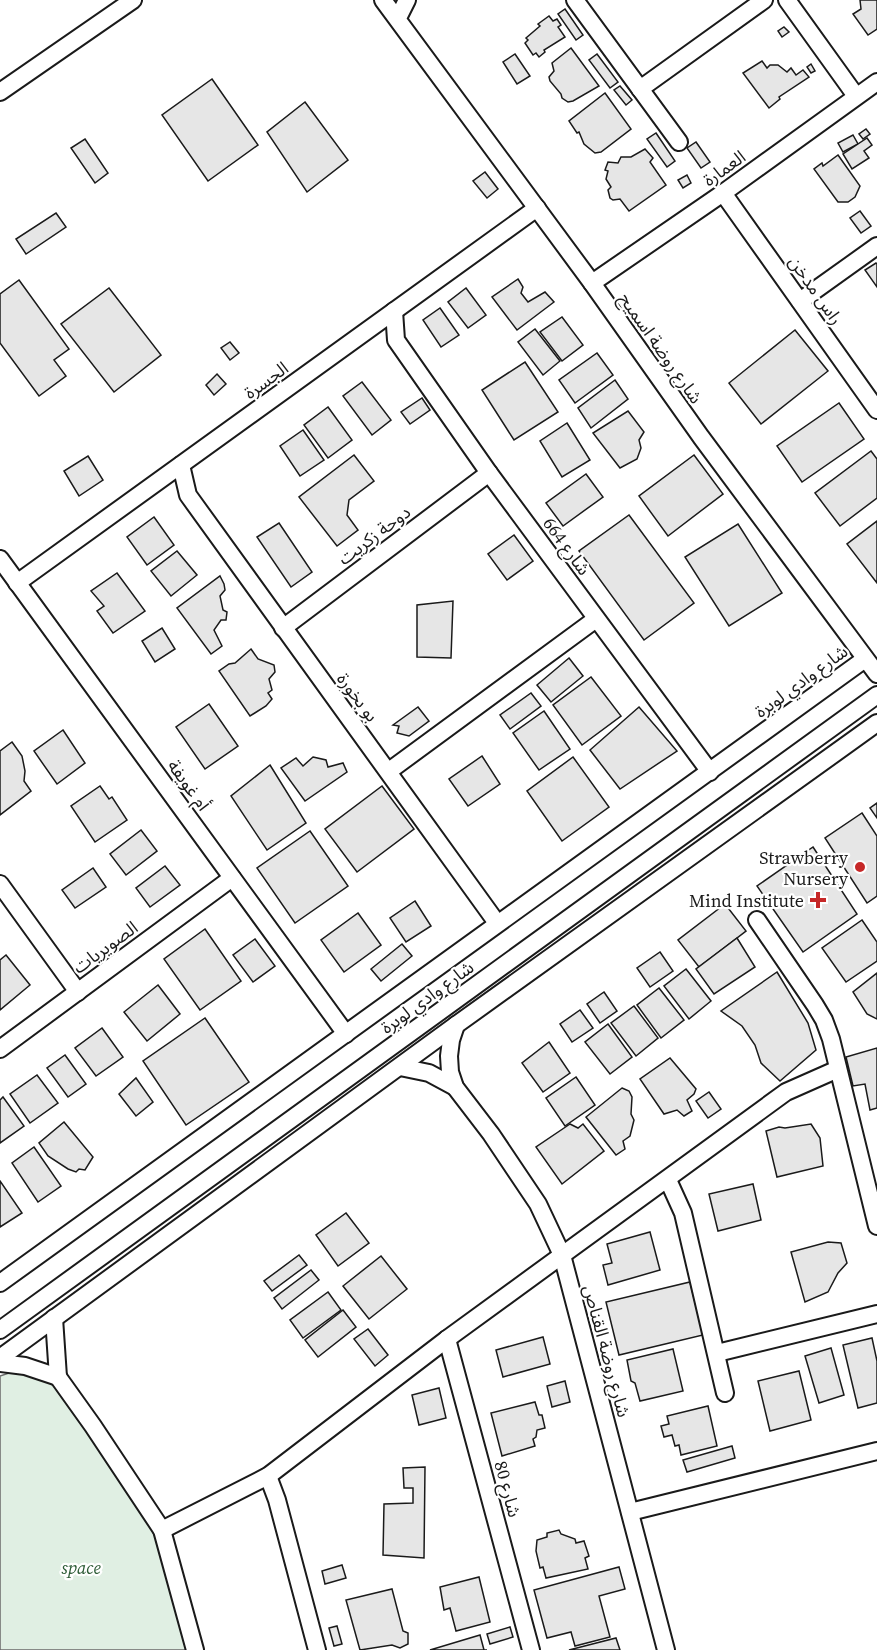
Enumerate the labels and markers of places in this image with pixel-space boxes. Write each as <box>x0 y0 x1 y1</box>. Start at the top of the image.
place label: Strawberry Nursery <box>759 845 849 891</box>
marker: Strawberry Nursery <box>853 860 867 874</box>
place label: Mind Institute <box>689 888 804 913</box>
marker: Mind Institute <box>809 891 827 909</box>

